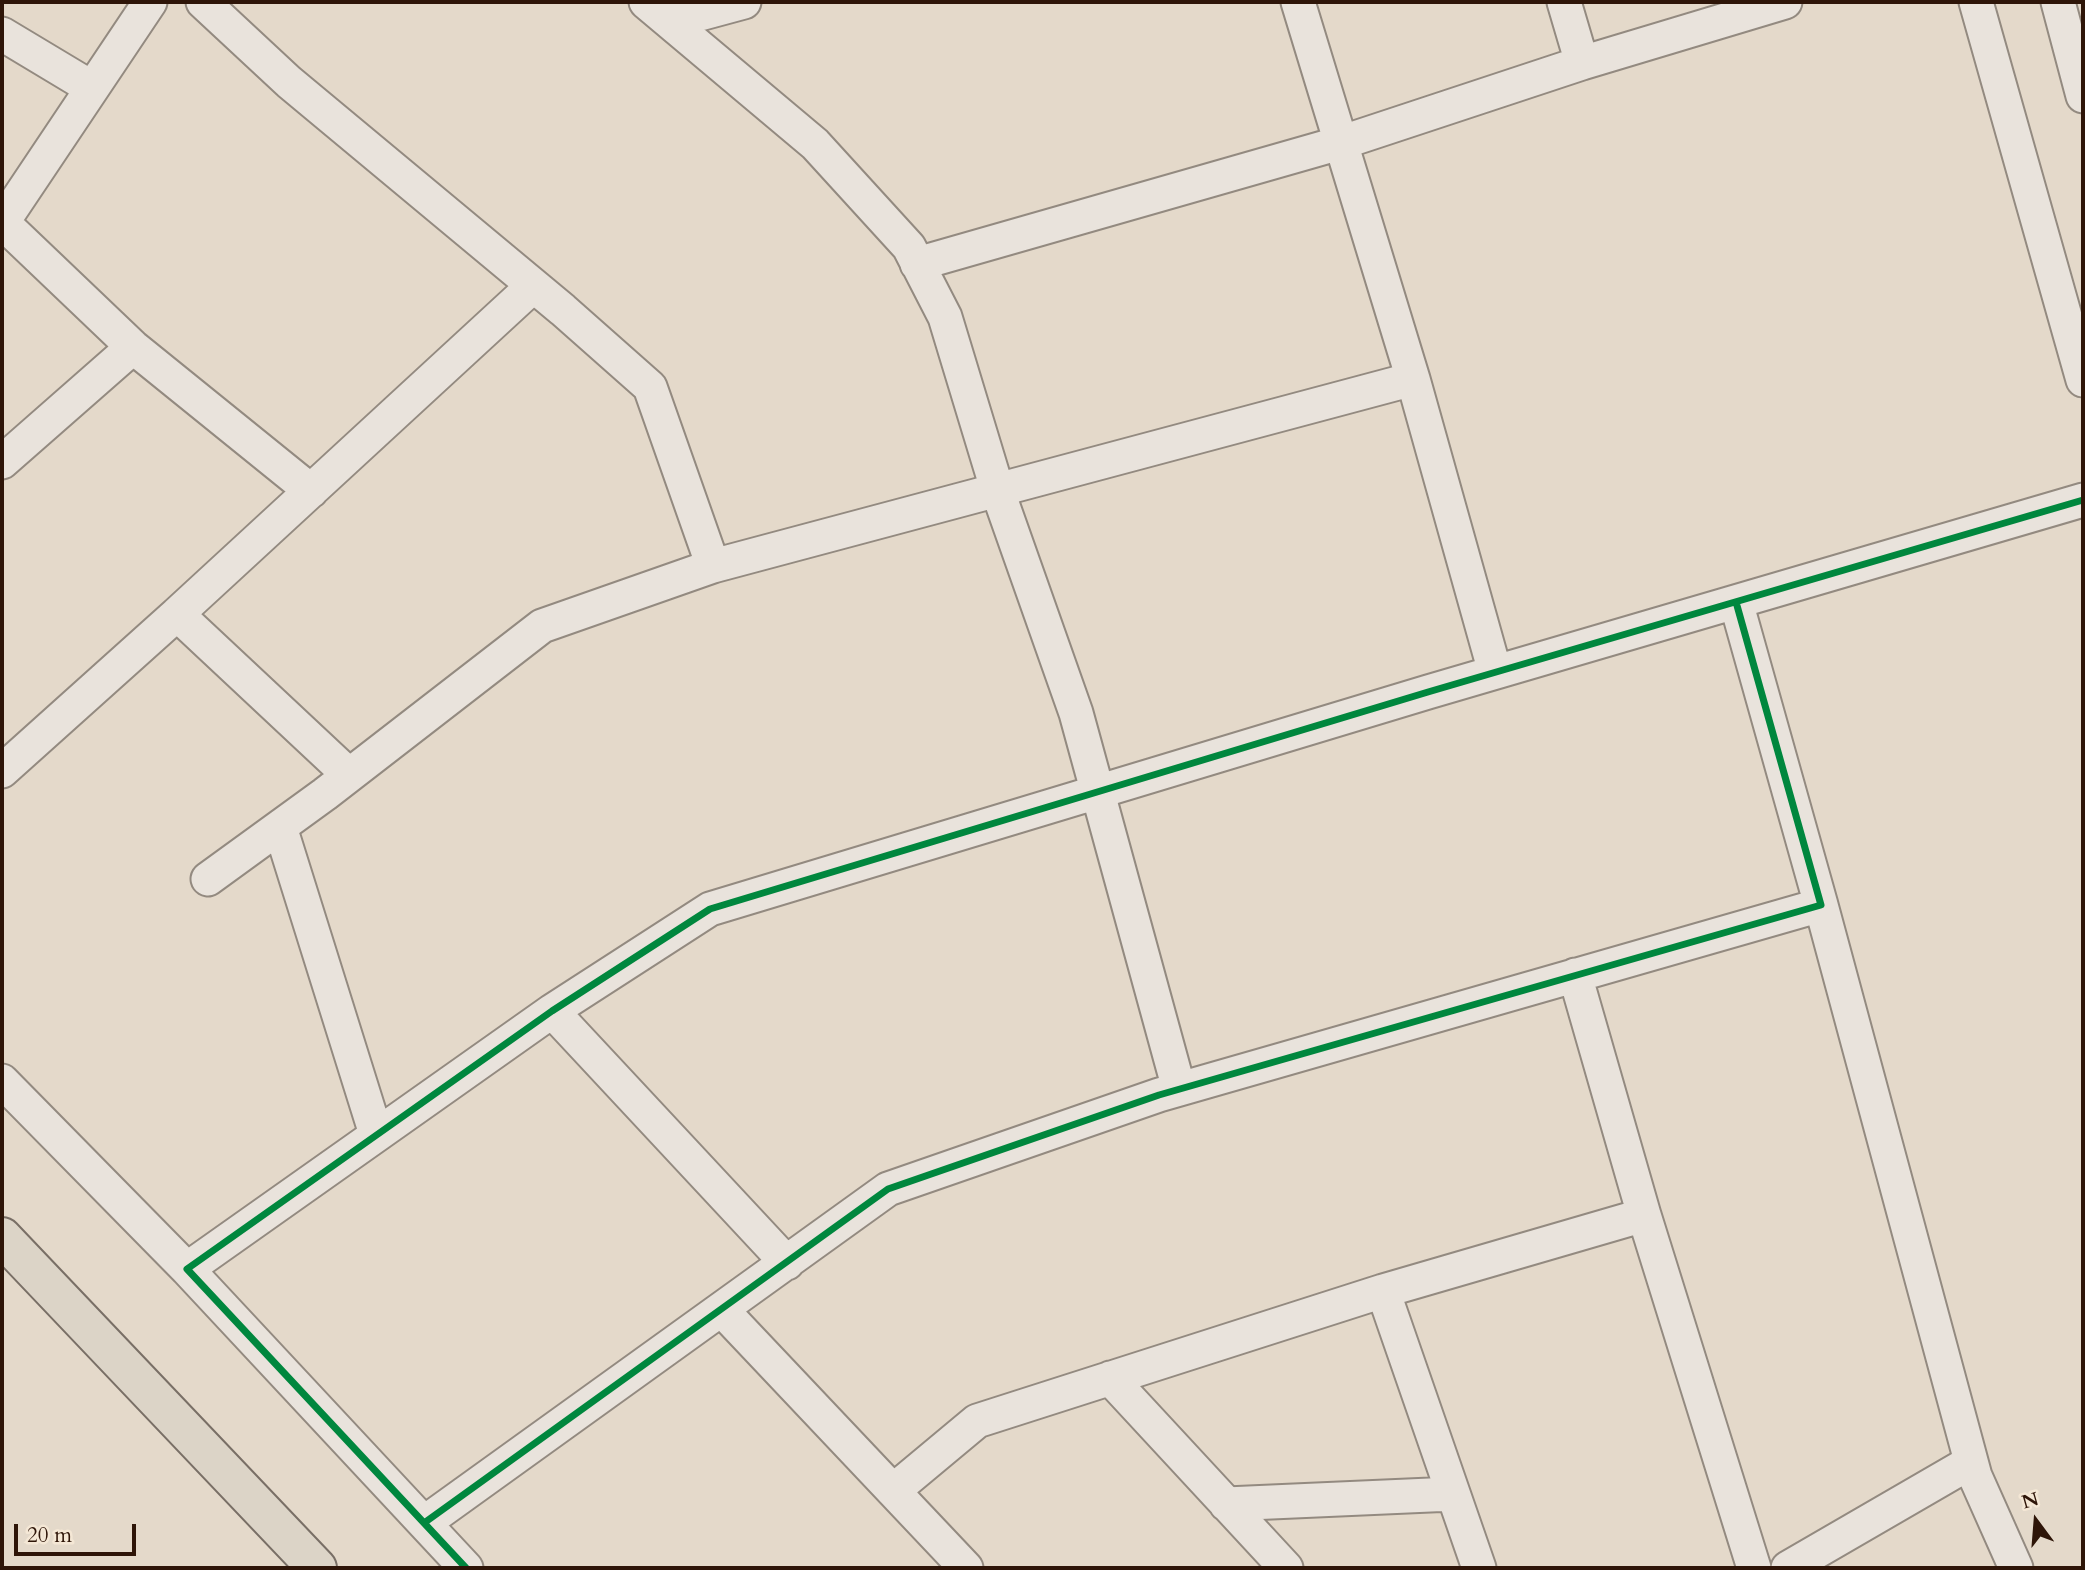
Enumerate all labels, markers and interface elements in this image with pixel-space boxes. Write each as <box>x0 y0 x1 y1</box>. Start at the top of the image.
north arrow <box>2001 1486 2071 1556</box>
text: N <box>2019 1486 2042 1516</box>
scale bar <box>18 1510 140 1554</box>
text: 20 m <box>27 1521 72 1550</box>

